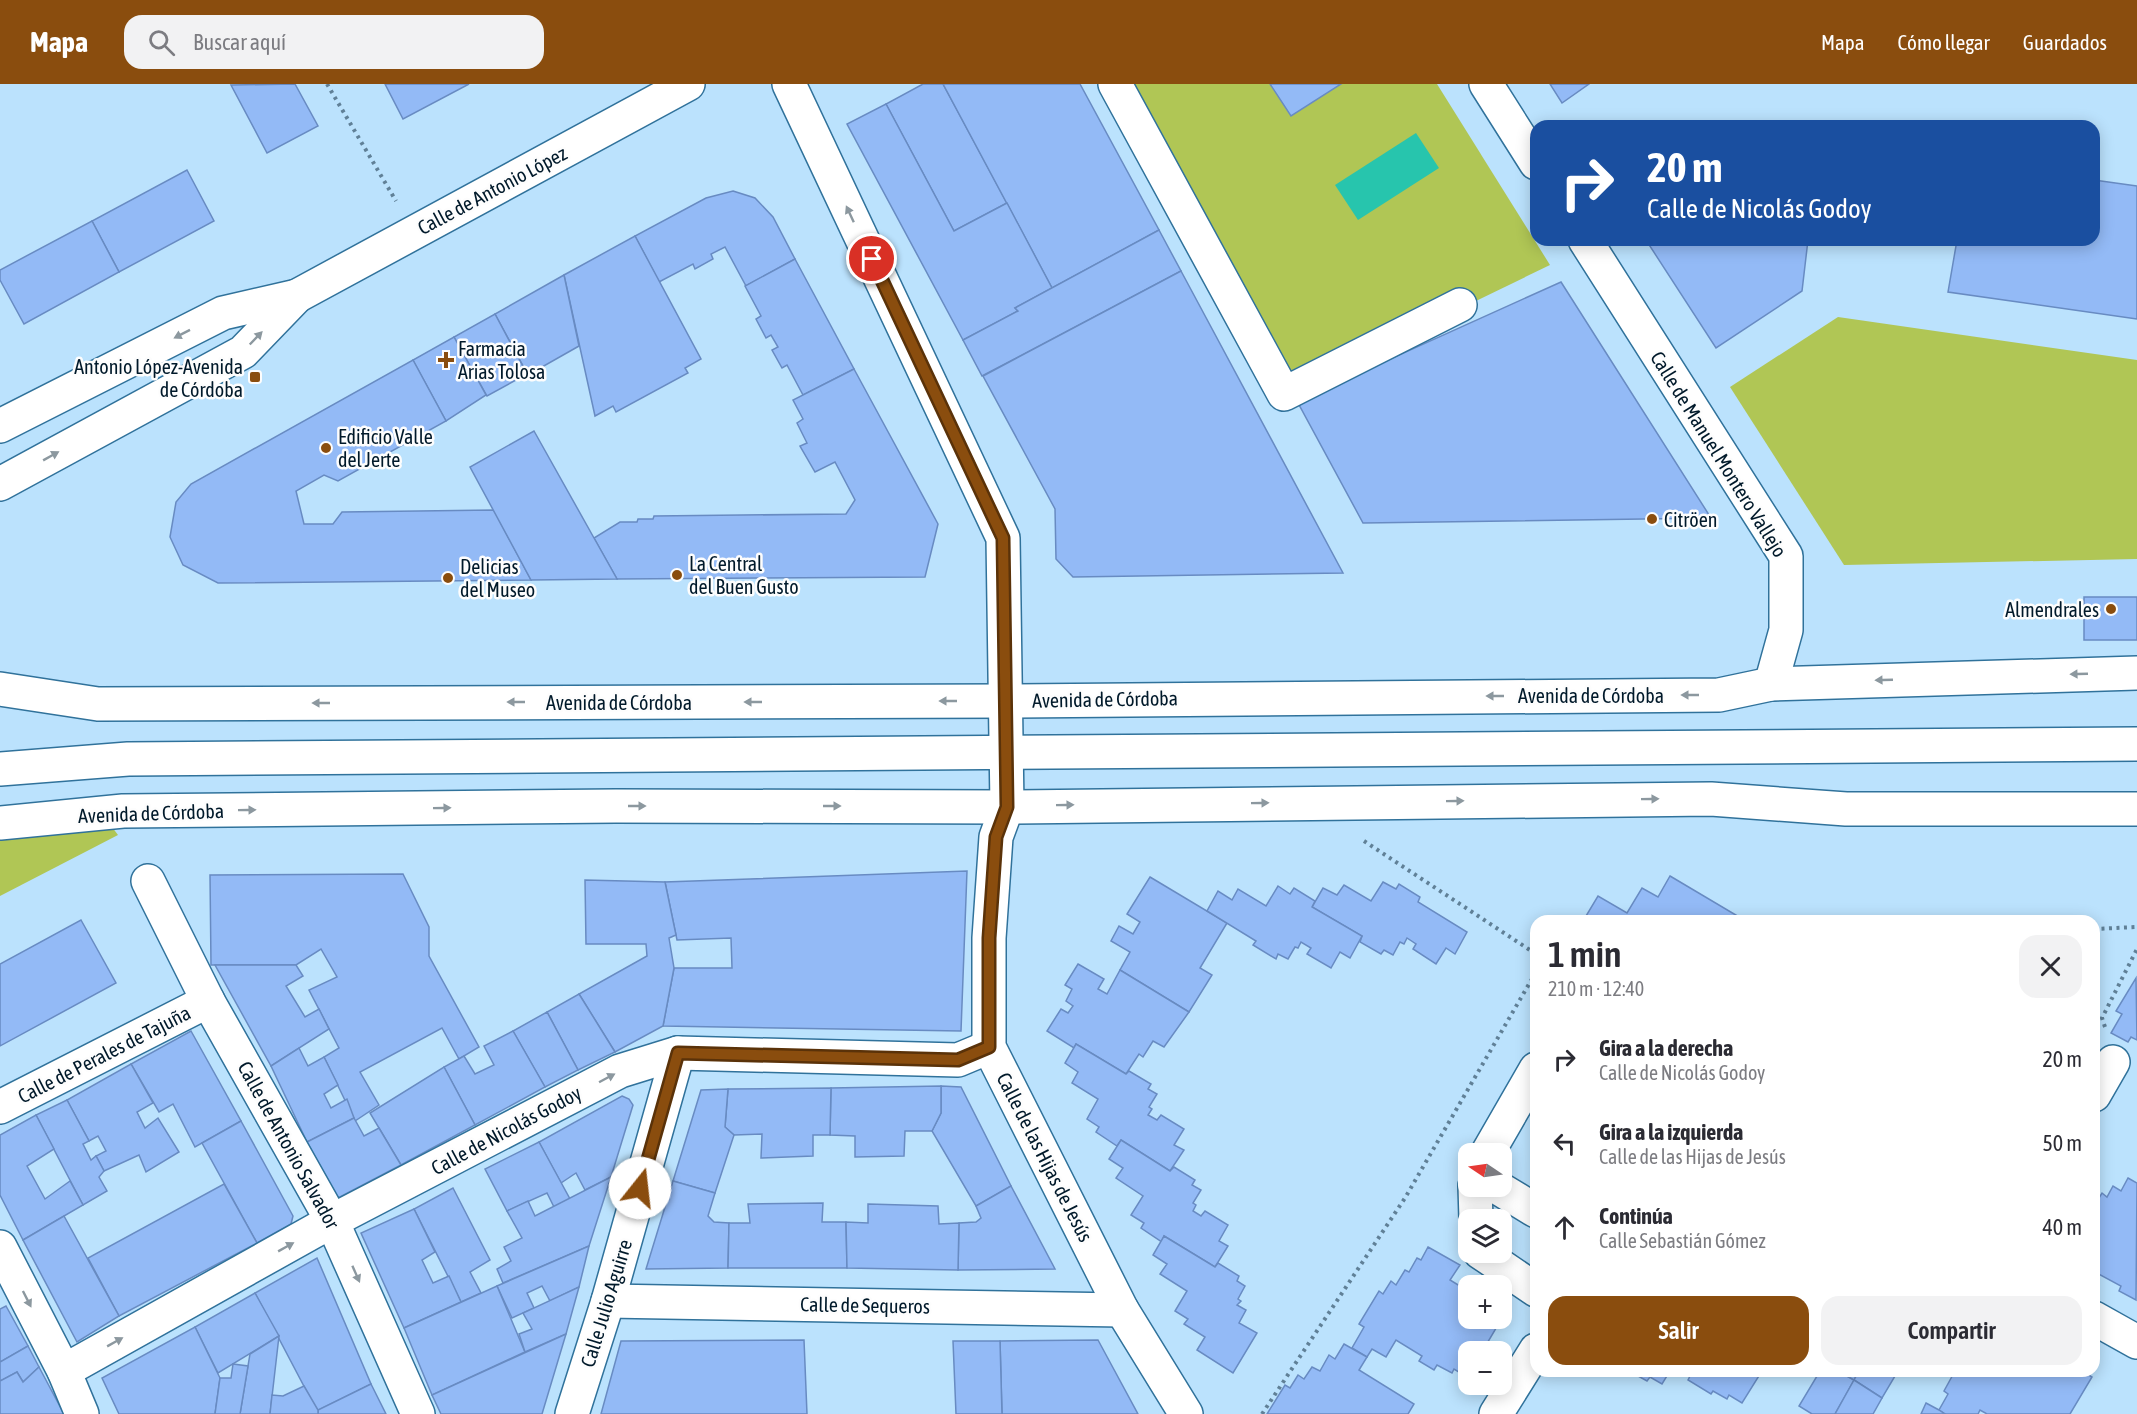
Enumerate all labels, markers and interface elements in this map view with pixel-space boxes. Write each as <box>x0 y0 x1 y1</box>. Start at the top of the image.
search box <box>124 15 544 69</box>
text: Mapa <box>30 26 88 58</box>
icon: search <box>145 26 178 59</box>
text: Buscar aquí <box>193 29 286 55</box>
text: Mapa <box>1821 30 1865 54</box>
text: Cómo llegar <box>1898 30 1990 54</box>
text: Guardados <box>2023 30 2107 54</box>
street label: Calle de Antonio López <box>413 141 571 239</box>
text: 20 m <box>1647 143 1722 191</box>
icon: right <box>1548 144 1626 222</box>
text: Calle de Nicolás Godoy <box>1647 193 1872 224</box>
one-way arrow <box>846 206 855 223</box>
pin <box>846 233 897 284</box>
icon: arrive <box>855 242 888 275</box>
one-way arrow <box>173 329 191 339</box>
one-way arrow <box>249 331 263 346</box>
place label: Farmacia Arias Tolosa <box>458 337 545 383</box>
street label: Calle de Manuel Montero Vallejo <box>1646 347 1792 561</box>
marker: Farmacia Arias Tolosa <box>439 353 453 367</box>
place label: Antonio López-Avenida de Córdoba <box>74 355 243 401</box>
marker: Antonio López-Avenida de Córdoba <box>248 370 262 384</box>
place label: Edificio Valle del Jerte <box>338 425 433 471</box>
marker: Edificio Valle del Jerte <box>319 441 333 455</box>
one-way arrow <box>43 451 60 461</box>
place label: Citröen <box>1664 508 1717 531</box>
marker: Citröen <box>1645 512 1659 526</box>
place label: La Central del Buen Gusto <box>689 552 799 598</box>
place label: Delicias del Museo <box>460 555 535 601</box>
marker: La Central del Buen Gusto <box>670 568 684 582</box>
marker: Delicias del Museo <box>441 571 455 585</box>
place label: Almendrales <box>2005 598 2099 621</box>
marker: Almendrales <box>2104 602 2118 616</box>
one-way arrow <box>2069 670 2088 679</box>
one-way arrow <box>1874 676 1893 685</box>
street label: Avenida de Córdoba <box>1518 684 1664 707</box>
street label: Avenida de Córdoba <box>1032 686 1178 712</box>
one-way arrow <box>1680 690 1699 700</box>
street label: Avenida de Córdoba <box>546 691 692 714</box>
one-way arrow <box>1485 691 1504 701</box>
one-way arrow <box>938 696 957 706</box>
one-way arrow <box>506 697 525 707</box>
one-way arrow <box>743 697 762 707</box>
one-way arrow <box>311 698 330 708</box>
one-way arrow <box>1641 795 1660 804</box>
one-way arrow <box>1446 796 1465 806</box>
one-way arrow <box>1251 798 1270 808</box>
street label: Avenida de Córdoba <box>78 799 224 827</box>
one-way arrow <box>1056 800 1075 810</box>
one-way arrow <box>627 801 646 811</box>
one-way arrow <box>822 802 841 811</box>
one-way arrow <box>432 803 451 813</box>
one-way arrow <box>237 805 256 815</box>
text: 1 min <box>1548 933 1622 975</box>
button: close <box>2019 935 2082 998</box>
text: 210 m · 12:40 <box>1548 977 1644 1000</box>
street label: Calle de Perales de Tajuña <box>14 1001 194 1107</box>
text: Gira a la derecha <box>1599 1035 1733 1061</box>
icon: right <box>1548 1043 1581 1076</box>
text: 20 m <box>2042 1046 2082 1072</box>
street label: Calle de Antonio Salvador <box>233 1057 345 1234</box>
text: Calle de Nicolás Godoy <box>1599 1061 1765 1084</box>
street label: Calle de las Hijas de Jesús <box>992 1069 1098 1245</box>
one-way arrow <box>598 1073 615 1083</box>
street label: Calle de Nicolás Godoy <box>427 1081 585 1179</box>
text: Gira a la izquierda <box>1599 1119 1743 1145</box>
icon: left <box>1548 1127 1581 1160</box>
text: 50 m <box>2042 1130 2082 1156</box>
north arrow <box>1458 1143 1512 1197</box>
map controls <box>1458 1143 1512 1395</box>
text: Calle de las Hijas de Jesús <box>1599 1145 1786 1168</box>
position arrow <box>608 1156 672 1220</box>
text: Continúa <box>1599 1203 1673 1229</box>
button: layers <box>1458 1209 1512 1263</box>
icon: ahead <box>1548 1211 1581 1244</box>
text: 40 m <box>2042 1214 2082 1240</box>
text: Calle Sebastián Gómez <box>1599 1229 1766 1252</box>
street label: Calle Julio Aguirre <box>576 1236 636 1370</box>
one-way arrow <box>277 1242 294 1252</box>
one-way arrow <box>351 1265 360 1282</box>
button: + <box>1458 1275 1512 1329</box>
one-way arrow <box>22 1291 32 1308</box>
street label: Calle de Sequeros <box>800 1292 930 1318</box>
button: Salir <box>1548 1296 1809 1365</box>
button: Compartir <box>1821 1296 2082 1365</box>
one-way arrow <box>107 1338 124 1348</box>
button: − <box>1458 1341 1512 1395</box>

